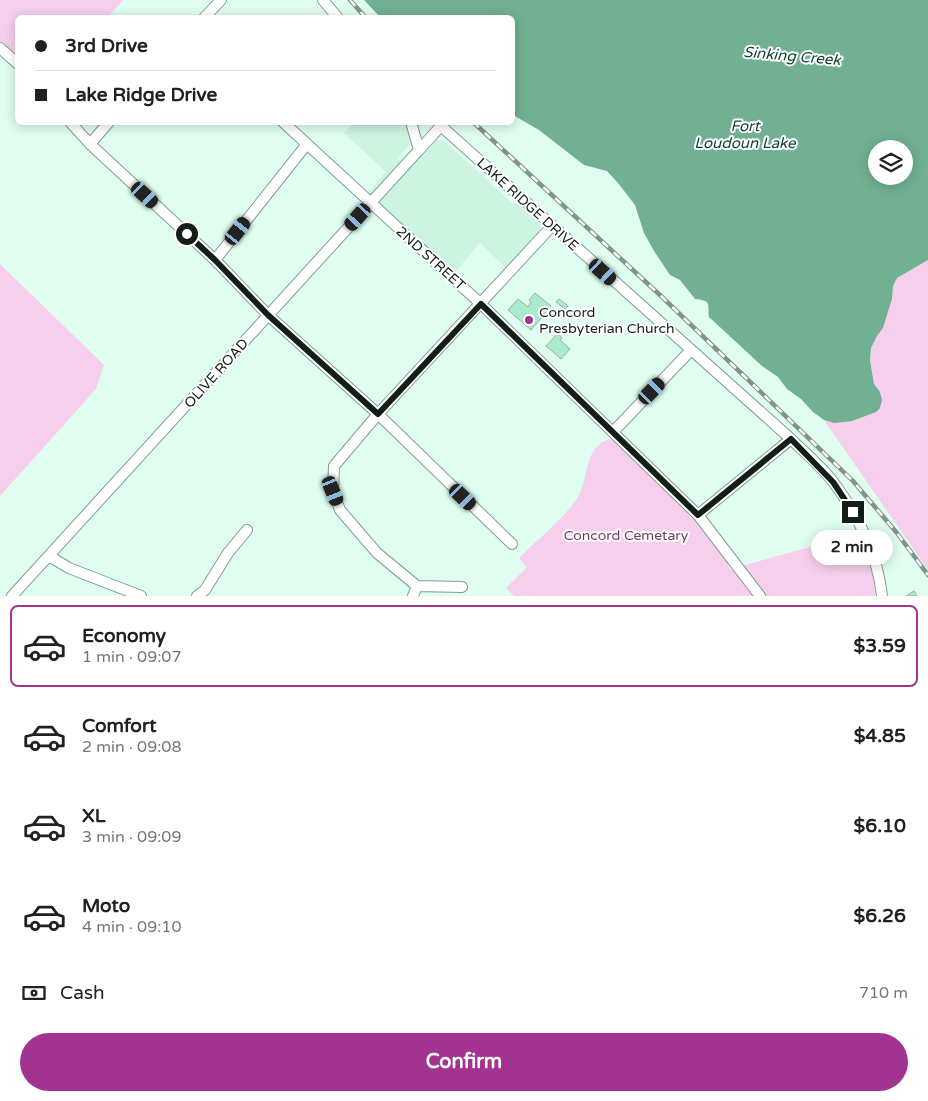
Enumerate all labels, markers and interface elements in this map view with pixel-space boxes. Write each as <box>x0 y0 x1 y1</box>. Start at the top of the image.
text: 3rd Drive <box>65 35 148 57</box>
water label: Sinking Creek <box>743 43 843 69</box>
text: Lake Ridge Drive <box>65 84 217 106</box>
water label: Fort Loudoun Lake <box>694 117 797 152</box>
map controls <box>868 140 913 185</box>
button: layers <box>868 140 913 185</box>
street label: LAKE RIDGE DRIVE <box>473 154 582 255</box>
car <box>128 179 161 211</box>
car <box>342 201 373 233</box>
car <box>222 215 253 247</box>
route start <box>176 223 198 245</box>
street label: 2ND STREET <box>393 223 469 294</box>
car <box>586 256 619 288</box>
place label: Concord Presbyterian Church <box>539 304 675 337</box>
marker: Concord Presbyterian Church <box>523 314 535 326</box>
street label: OLIVE ROAD <box>181 335 252 412</box>
car <box>636 375 667 407</box>
car <box>320 474 345 508</box>
car <box>446 481 479 513</box>
route end <box>842 501 864 523</box>
park label: Concord Cemetary <box>564 527 689 544</box>
callout: 2 min <box>812 530 894 564</box>
text: 2 min <box>831 537 873 557</box>
icon: car <box>22 624 67 669</box>
text: Economy <box>82 625 166 647</box>
text: $3.59 <box>854 635 906 657</box>
text: 1 min · 09:07 <box>82 647 181 667</box>
icon: car <box>22 714 67 759</box>
text: Comfort <box>82 715 156 737</box>
text: $4.85 <box>854 725 906 747</box>
text: 2 min · 09:08 <box>82 737 181 757</box>
icon: car <box>22 804 67 849</box>
text: XL <box>82 805 106 827</box>
text: $6.10 <box>854 815 906 837</box>
text: 3 min · 09:09 <box>82 827 181 847</box>
icon: car <box>22 894 67 939</box>
text: Moto <box>82 895 130 917</box>
text: $6.26 <box>854 905 906 927</box>
text: 4 min · 09:10 <box>82 917 181 937</box>
icon: cash <box>20 979 48 1007</box>
text: Cash <box>60 982 105 1004</box>
text: 710 m <box>859 983 908 1003</box>
button: Confirm <box>20 1033 908 1091</box>

